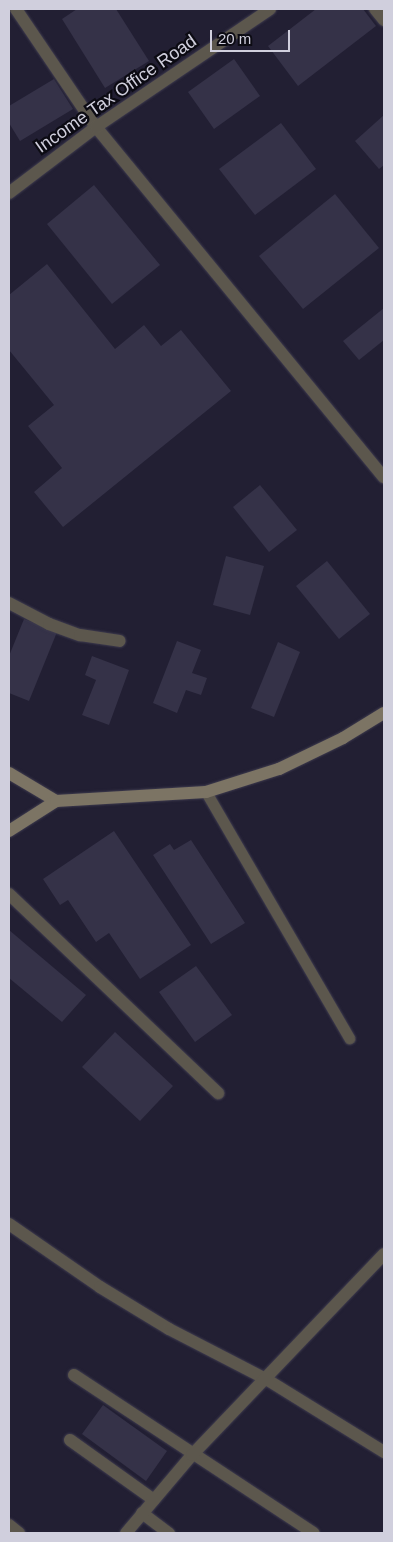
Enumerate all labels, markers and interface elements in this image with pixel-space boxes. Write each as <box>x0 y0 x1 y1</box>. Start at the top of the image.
scale bar <box>213 20 293 52</box>
street label: Income Tax Office Road <box>31 30 201 158</box>
text: 20 m <box>218 30 251 47</box>

